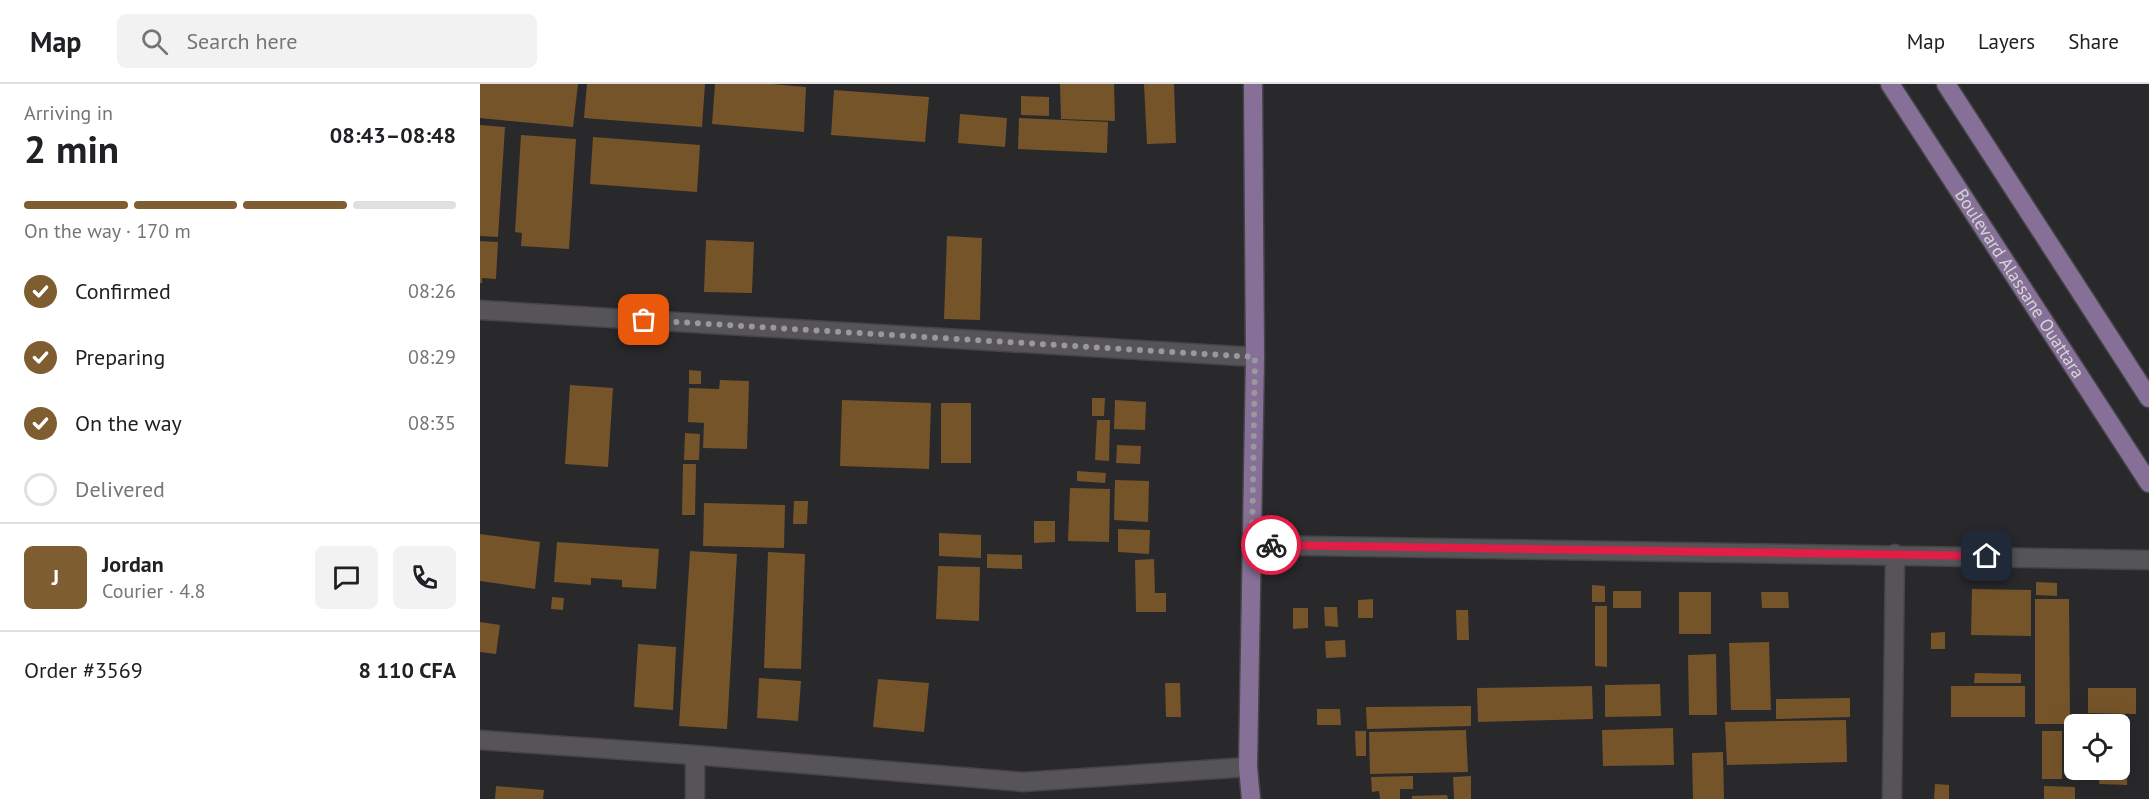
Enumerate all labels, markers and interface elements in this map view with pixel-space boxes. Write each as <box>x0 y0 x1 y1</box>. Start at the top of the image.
search box <box>117 14 537 68</box>
text: Map <box>30 23 81 60</box>
icon: search <box>138 25 171 58</box>
text: Search here <box>186 27 297 55</box>
text: Map <box>1907 28 1945 55</box>
text: Layers <box>1978 28 2035 55</box>
text: Share <box>2068 28 2119 55</box>
text: Arriving in <box>24 100 113 126</box>
text: 08:43–08:48 <box>330 121 456 149</box>
text: 2 min <box>24 123 119 174</box>
street label: Boulevard Alassane Ouattara <box>1950 184 2090 382</box>
text: On the way · 170 m <box>24 218 191 244</box>
icon: check <box>24 275 57 308</box>
text: Confirmed <box>75 277 171 305</box>
text: 08:26 <box>408 278 456 304</box>
pin <box>618 294 669 345</box>
icon: bag <box>627 303 660 336</box>
icon: check <box>24 341 57 374</box>
text: Preparing <box>75 343 165 371</box>
text: 08:29 <box>408 344 456 370</box>
icon: check <box>24 407 57 440</box>
text: On the way <box>75 409 182 437</box>
text: 08:35 <box>408 410 456 436</box>
text: Delivered <box>75 475 165 503</box>
courier <box>1241 515 1301 575</box>
icon: bike <box>1255 529 1288 562</box>
pin <box>1961 530 2012 581</box>
icon: home <box>1970 539 2003 572</box>
button: chat <box>315 546 378 609</box>
button: phone <box>393 546 456 609</box>
text: Jordan <box>102 550 164 578</box>
text: J <box>52 563 59 591</box>
text: Courier · 4.8 <box>102 578 205 604</box>
text: Order #3569 <box>24 656 143 684</box>
text: 8 110 CFA <box>358 656 456 684</box>
map controls <box>2064 714 2130 780</box>
button: locate <box>2064 714 2130 780</box>

